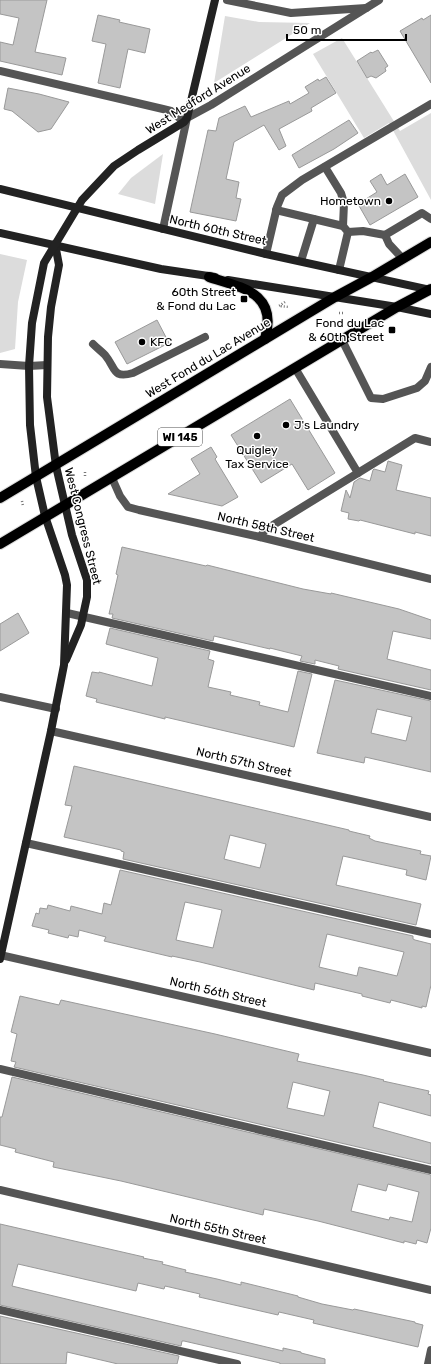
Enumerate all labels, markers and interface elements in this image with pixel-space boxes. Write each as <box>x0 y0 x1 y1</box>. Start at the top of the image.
scale bar <box>287 16 406 42</box>
text: 50 m <box>293 23 321 37</box>
street label: West Medford Avenue <box>143 61 253 137</box>
place label: Hometown <box>320 194 381 208</box>
marker: Hometown <box>384 196 394 206</box>
street label: North 60th Street <box>168 212 268 248</box>
place label: 60th Street & Fond du Lac <box>156 285 236 313</box>
marker: 60th Street & Fond du Lac <box>239 294 249 304</box>
street label: West Fond du Lac Avenue <box>143 315 273 401</box>
place label: Fond du Lac & 60th Street <box>308 316 384 344</box>
marker: Fond du Lac & 60th Street <box>387 325 397 335</box>
place label: KFC <box>150 335 172 349</box>
marker: KFC <box>137 337 147 347</box>
place label: J's Laundry <box>294 418 360 432</box>
marker: J's Laundry <box>281 420 291 430</box>
road number: WI 145 <box>158 428 202 446</box>
marker: Quigley Tax Service <box>252 431 262 441</box>
place label: Quigley Tax Service <box>225 443 289 471</box>
street label: West Congress Street <box>62 466 104 586</box>
street label: North 58th Street <box>216 509 316 545</box>
street label: North 57th Street <box>195 744 293 780</box>
street label: North 56th Street <box>168 974 268 1010</box>
street label: North 55th Street <box>168 1211 268 1247</box>

